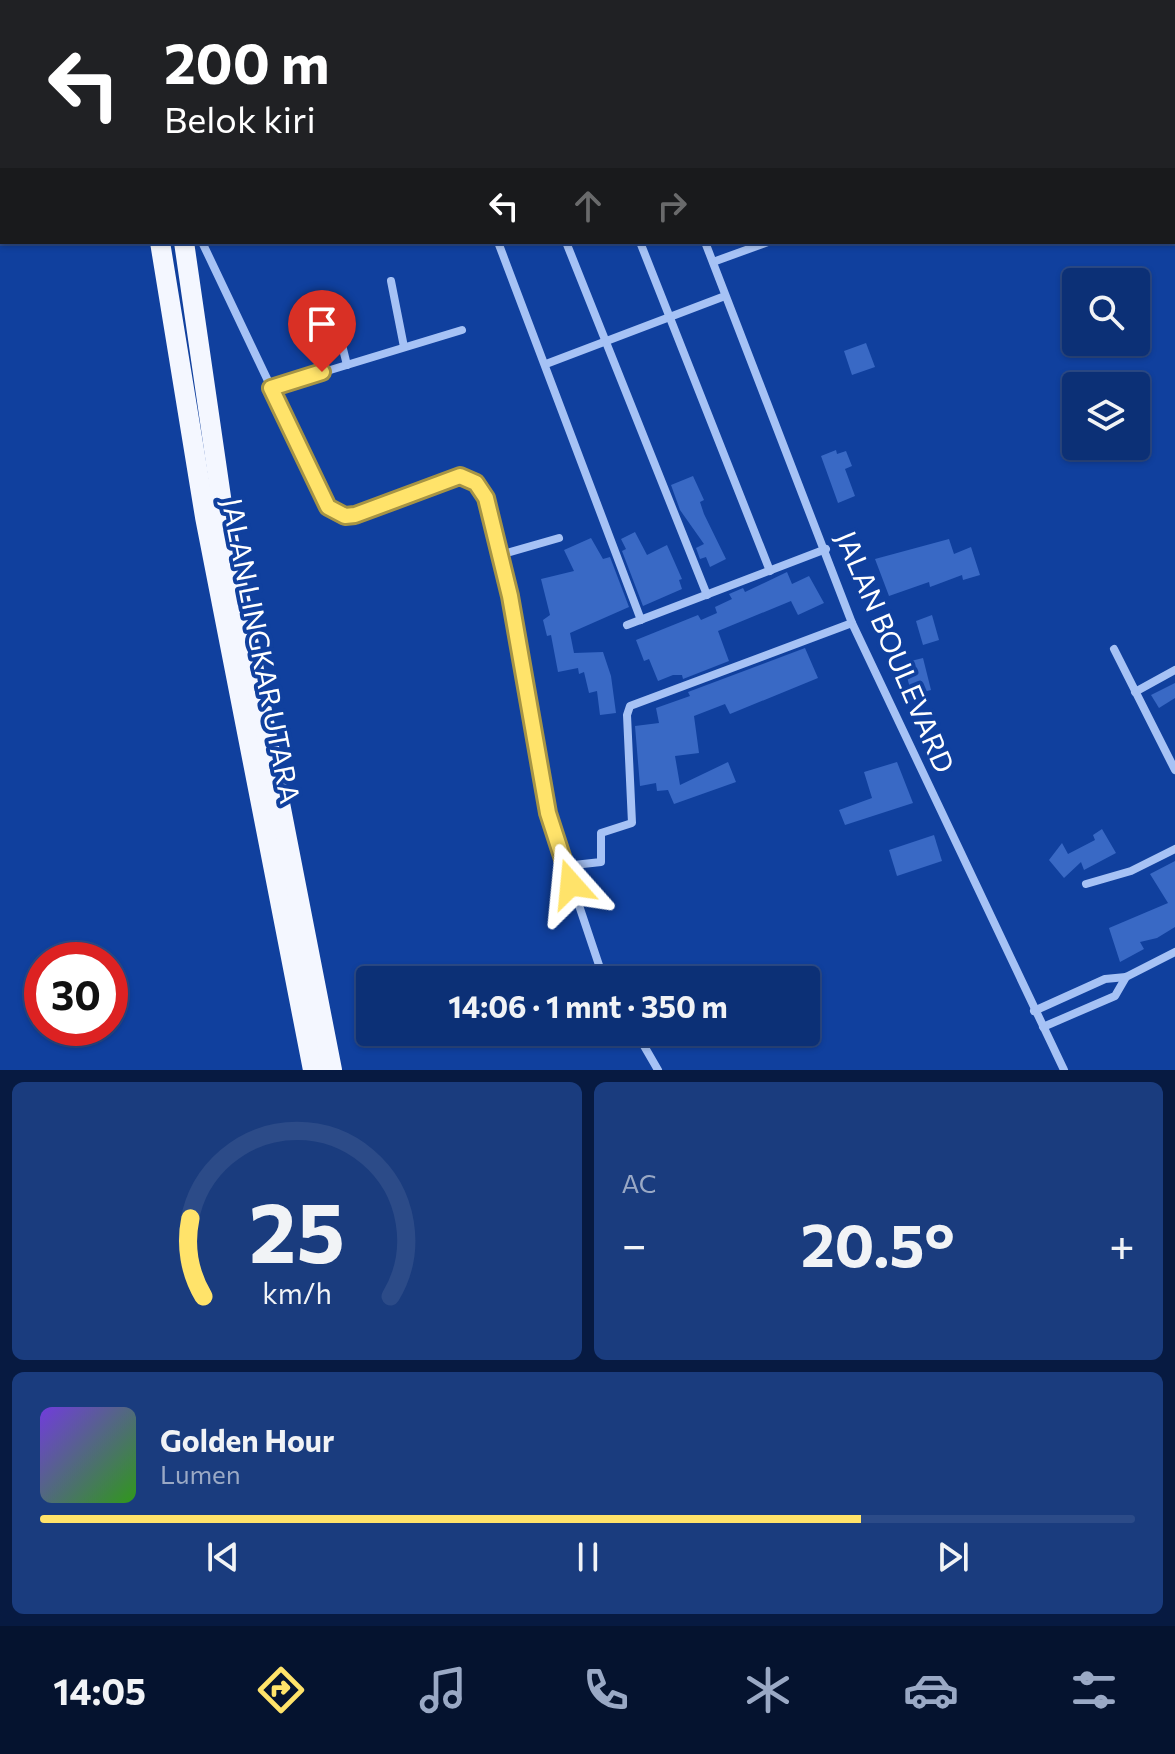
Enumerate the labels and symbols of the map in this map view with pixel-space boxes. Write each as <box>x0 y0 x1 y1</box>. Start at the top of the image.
pin <box>288 290 356 372</box>
street label: JALAN LINGKAR UTARA <box>216 495 308 806</box>
street label: JALAN BOULEVARD <box>830 526 962 778</box>
position arrow <box>529 842 613 926</box>
speed limit sign: 30 <box>24 942 128 1046</box>

